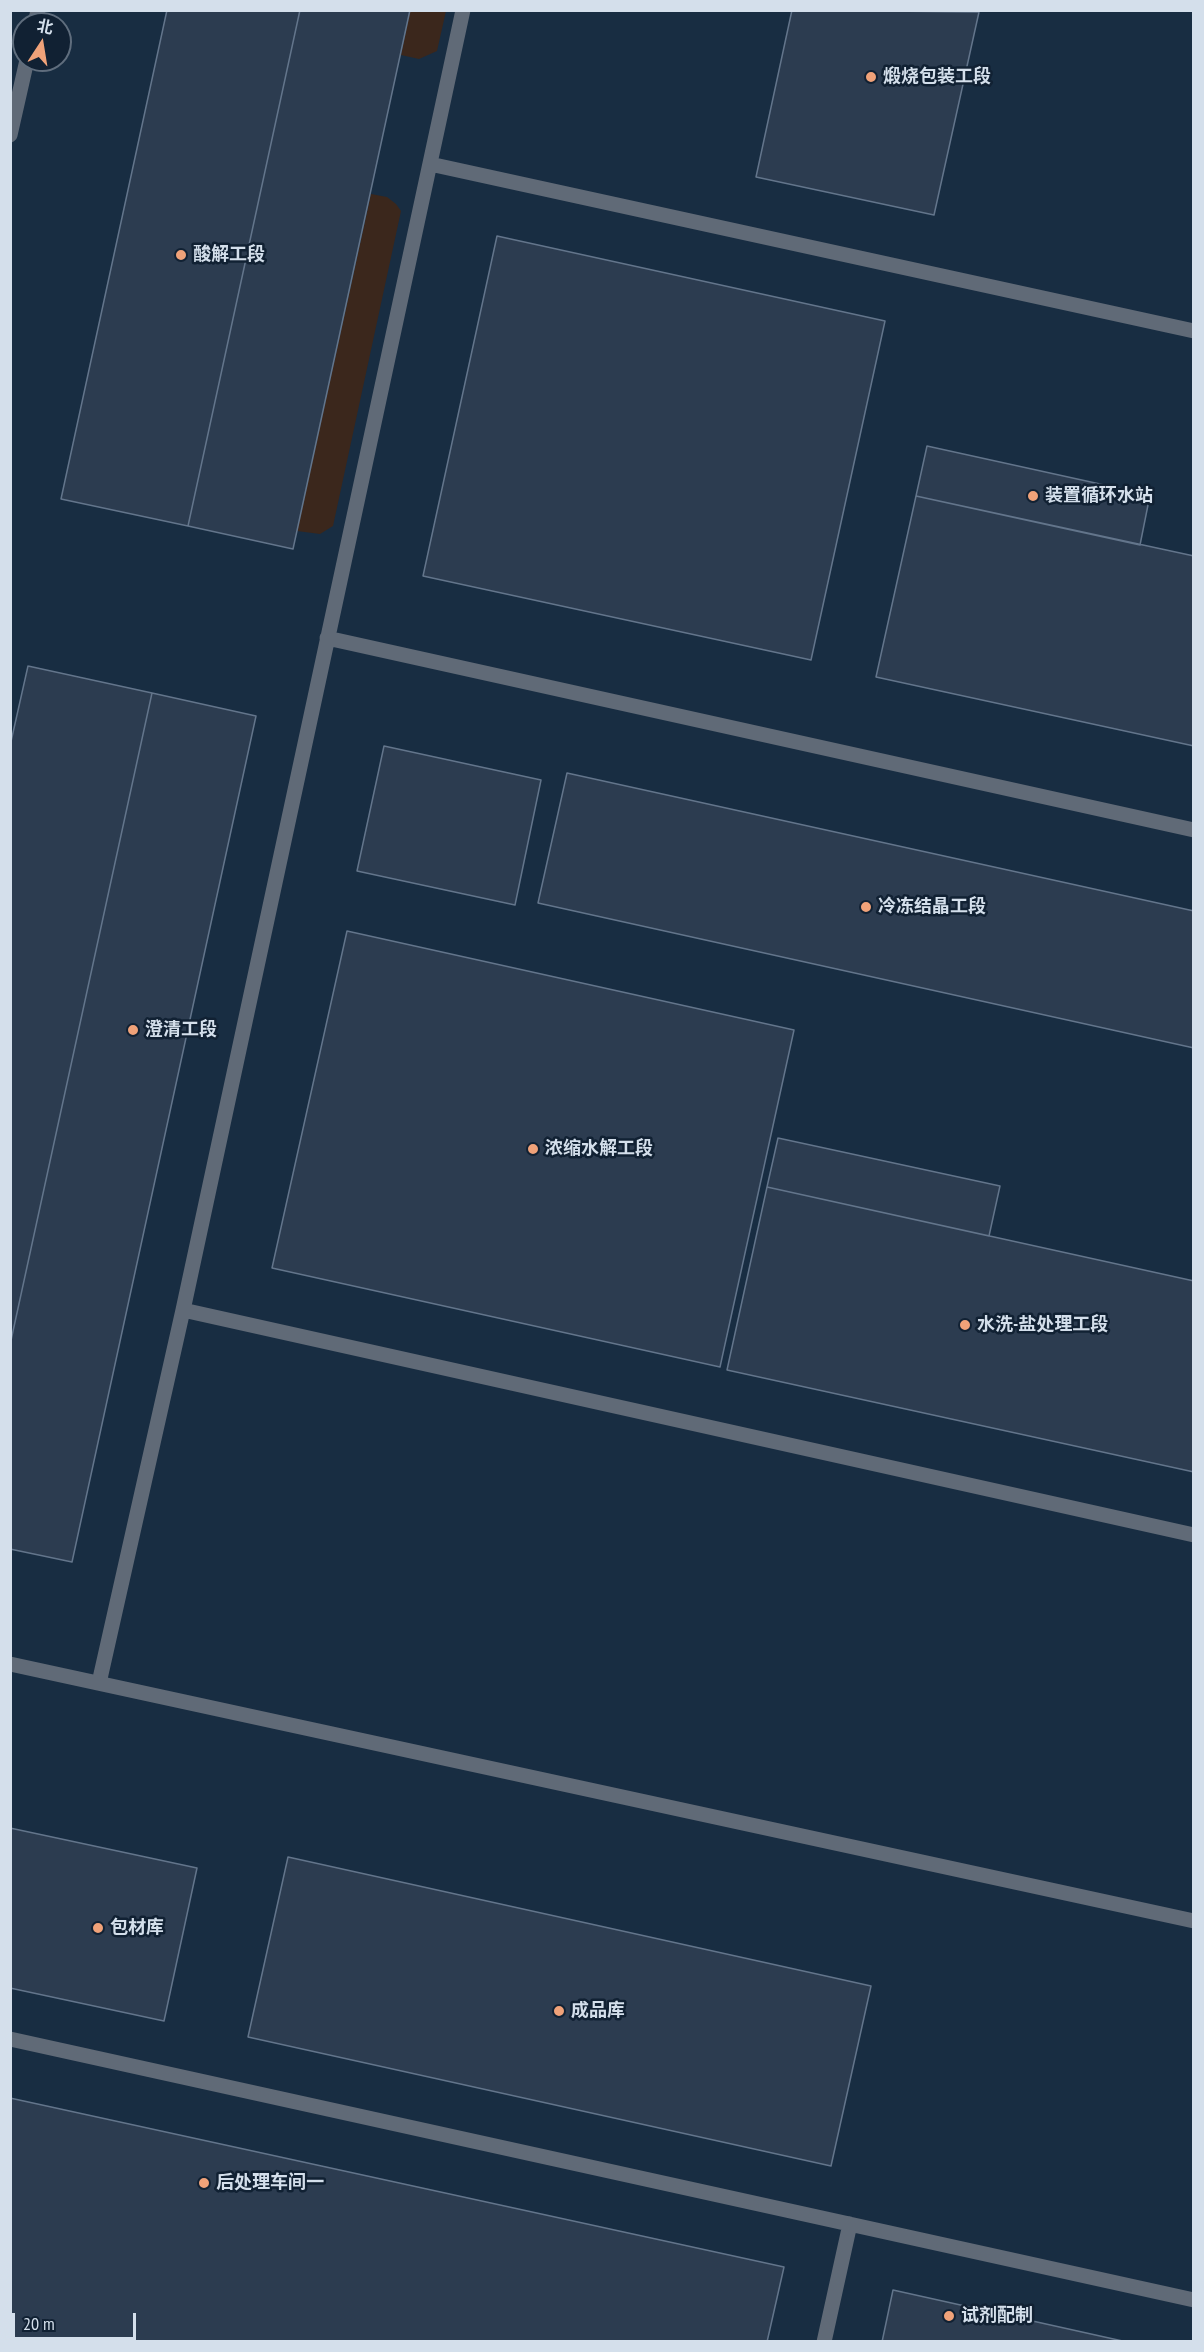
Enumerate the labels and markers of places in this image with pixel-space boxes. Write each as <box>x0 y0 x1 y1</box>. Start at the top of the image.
place label: 煅烧包装工段 <box>883 66 991 88</box>
marker: 煅烧包装工段 <box>864 70 878 84</box>
place label: 酸解工段 <box>193 244 265 266</box>
marker: 酸解工段 <box>174 248 188 262</box>
place label: 装置循环水站 <box>1045 485 1153 507</box>
marker: 装置循环水站 <box>1026 489 1040 503</box>
place label: 冷冻结晶工段 <box>878 896 986 918</box>
marker: 冷冻结晶工段 <box>859 900 873 914</box>
place label: 澄清工段 <box>145 1019 217 1041</box>
marker: 澄清工段 <box>126 1023 140 1037</box>
place label: 浓缩水解工段 <box>545 1138 653 1160</box>
marker: 浓缩水解工段 <box>526 1142 540 1156</box>
place label: 水洗-盐处理工段 <box>977 1314 1108 1336</box>
marker: 水洗-盐处理工段 <box>958 1318 972 1332</box>
place label: 包材库 <box>110 1917 164 1939</box>
marker: 包材库 <box>91 1921 105 1935</box>
place label: 成品库 <box>571 2000 625 2022</box>
marker: 成品库 <box>552 2004 566 2018</box>
place label: 后处理车间一 <box>216 2172 324 2194</box>
marker: 后处理车间一 <box>197 2176 211 2190</box>
place label: 试剂配制 <box>961 2305 1033 2327</box>
marker: 试剂配制 <box>942 2309 956 2323</box>

